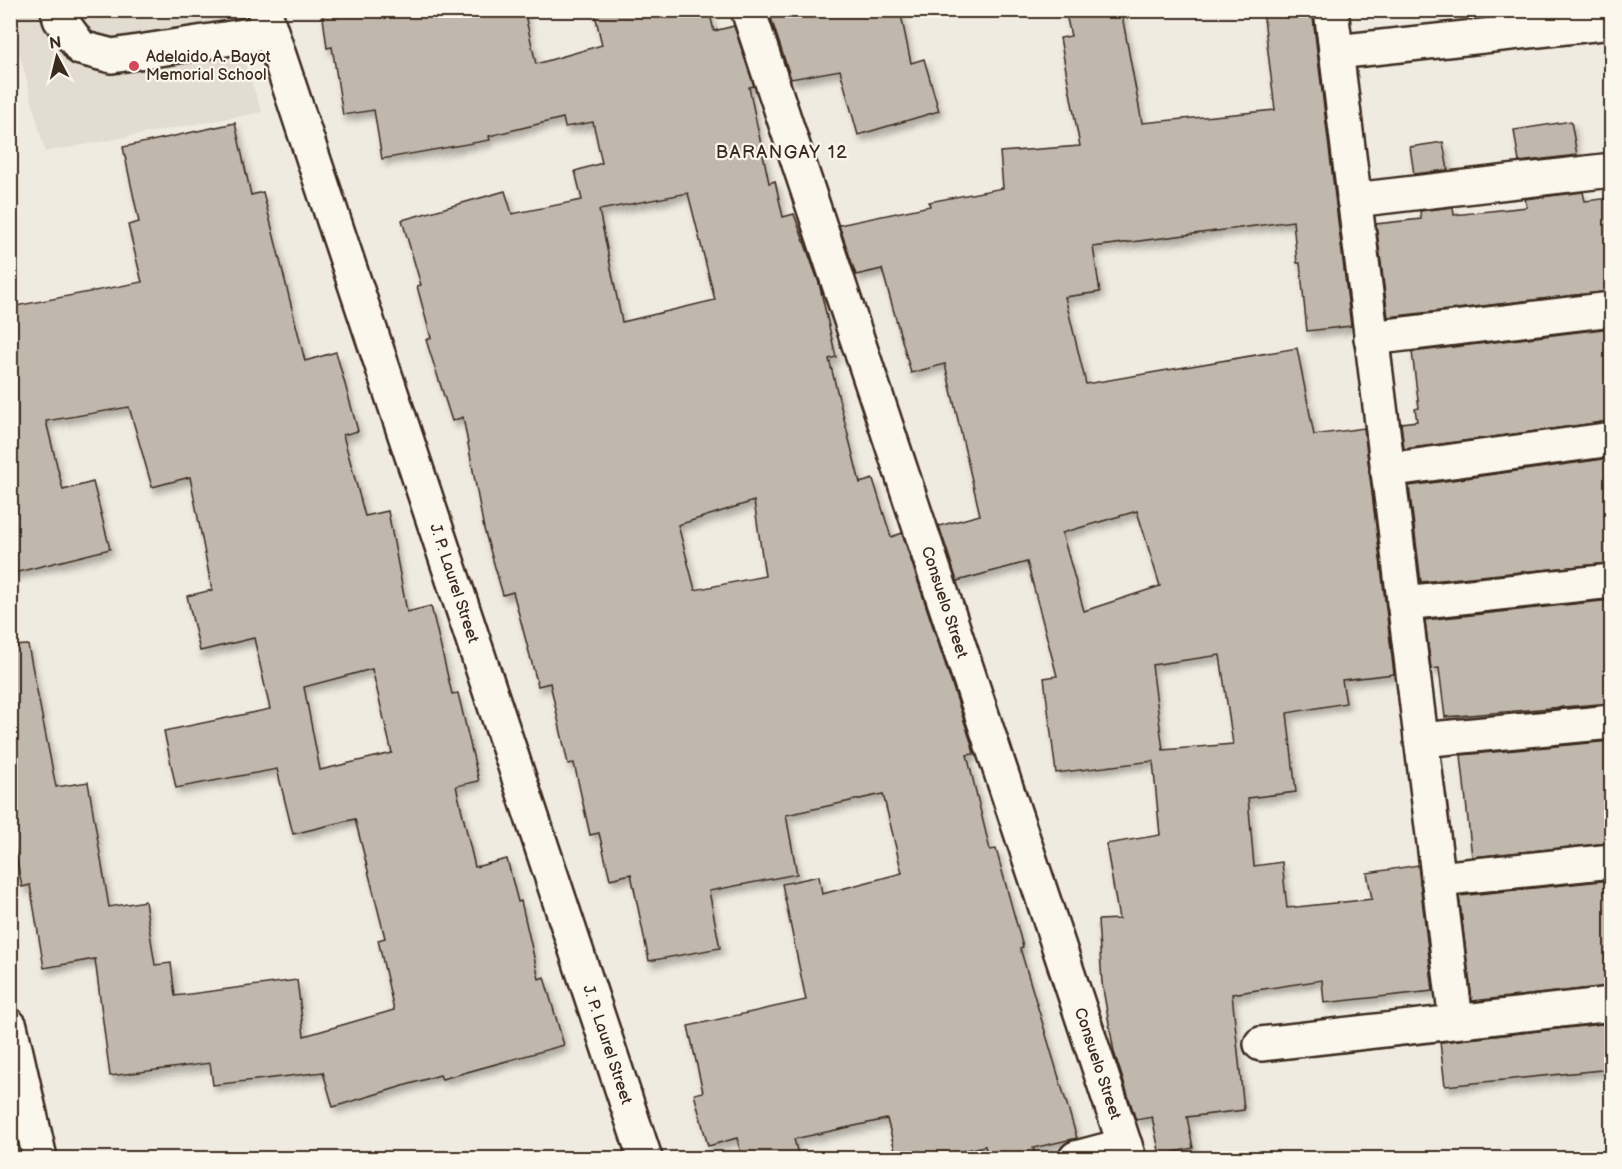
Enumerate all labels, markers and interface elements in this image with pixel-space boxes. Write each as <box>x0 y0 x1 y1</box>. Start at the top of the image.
north arrow <box>27 27 87 87</box>
text: N <box>48 33 62 54</box>
place label: Adelaido A. Bayot Memorial School <box>146 48 271 85</box>
marker: Adelaido A. Bayot Memorial School <box>127 59 141 73</box>
district label: BARANGAY 12 <box>716 142 848 163</box>
street label: J. P. Laurel Street <box>426 521 483 645</box>
street label: Consuelo Street <box>917 544 972 661</box>
street label: J. P. Laurel Street <box>579 983 636 1107</box>
street label: Consuelo Street <box>1070 1005 1125 1122</box>

